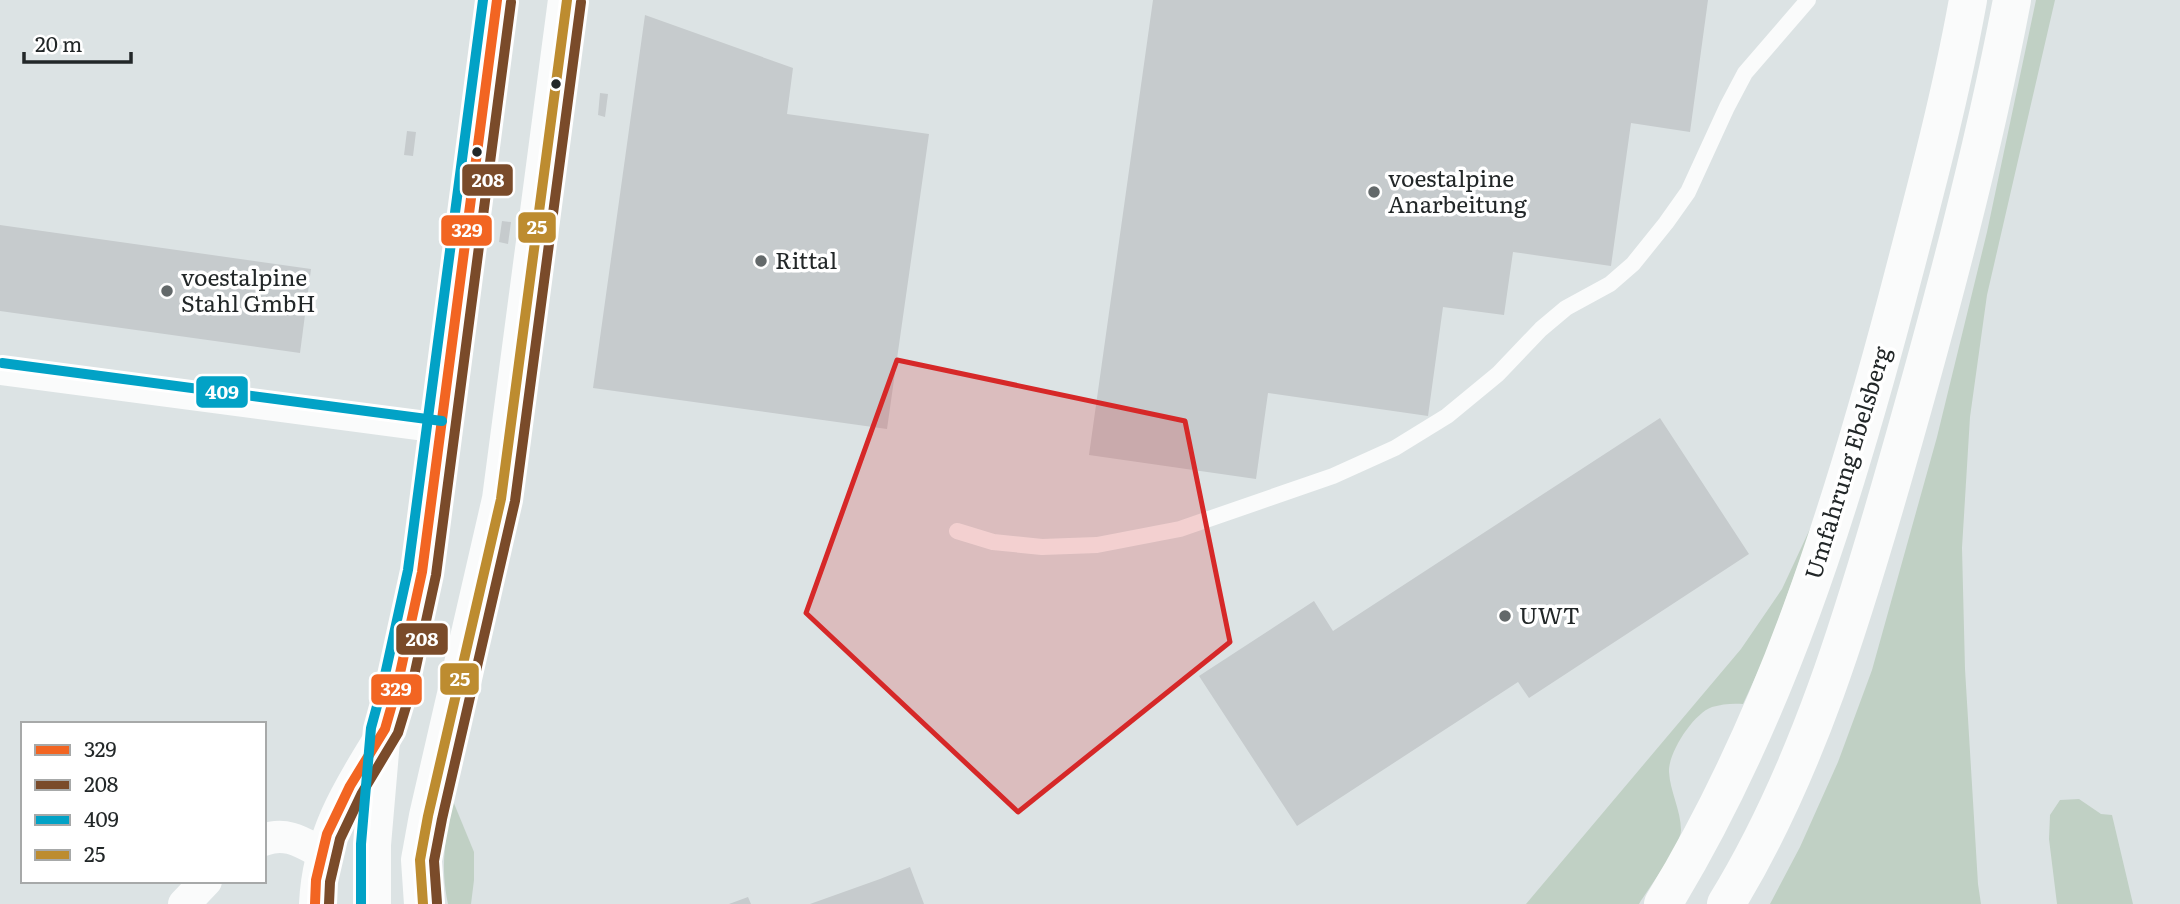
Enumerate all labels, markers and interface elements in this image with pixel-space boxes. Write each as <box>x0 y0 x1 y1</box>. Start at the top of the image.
scale bar <box>24 21 131 65</box>
text: 20 m <box>35 27 82 58</box>
unlabelled marker <box>549 77 563 91</box>
unlabelled marker <box>470 145 484 159</box>
place label: voestalpine Anarbeitung <box>1388 160 1527 220</box>
line badge: 208 <box>461 163 514 197</box>
text: 208 <box>471 165 505 193</box>
marker: voestalpine Anarbeitung <box>1366 184 1382 200</box>
line badge: 25 <box>517 211 557 244</box>
text: 25 <box>527 212 547 240</box>
line badge: 329 <box>440 214 493 247</box>
text: 329 <box>451 215 483 243</box>
place label: Rittal <box>775 242 837 276</box>
marker: Rittal <box>753 253 769 269</box>
place label: voestalpine Stahl GmbH <box>181 259 316 319</box>
marker: voestalpine Stahl GmbH <box>159 283 175 299</box>
street label: Umfahrung Ebelsberg <box>1795 342 1898 583</box>
line badge: 409 <box>195 375 249 409</box>
text: 409 <box>205 377 239 405</box>
place label: UWT <box>1519 597 1580 631</box>
marker: UWT <box>1497 608 1513 624</box>
line badge: 208 <box>395 622 449 656</box>
text: 208 <box>405 624 439 652</box>
line badge: 25 <box>439 662 480 696</box>
text: 25 <box>450 664 470 692</box>
line badge: 329 <box>370 673 423 706</box>
text: 329 <box>380 674 412 702</box>
legend <box>21 722 266 883</box>
text: 329 <box>84 732 116 763</box>
text: 208 <box>84 767 118 798</box>
text: 409 <box>84 802 119 833</box>
text: 25 <box>84 837 105 868</box>

